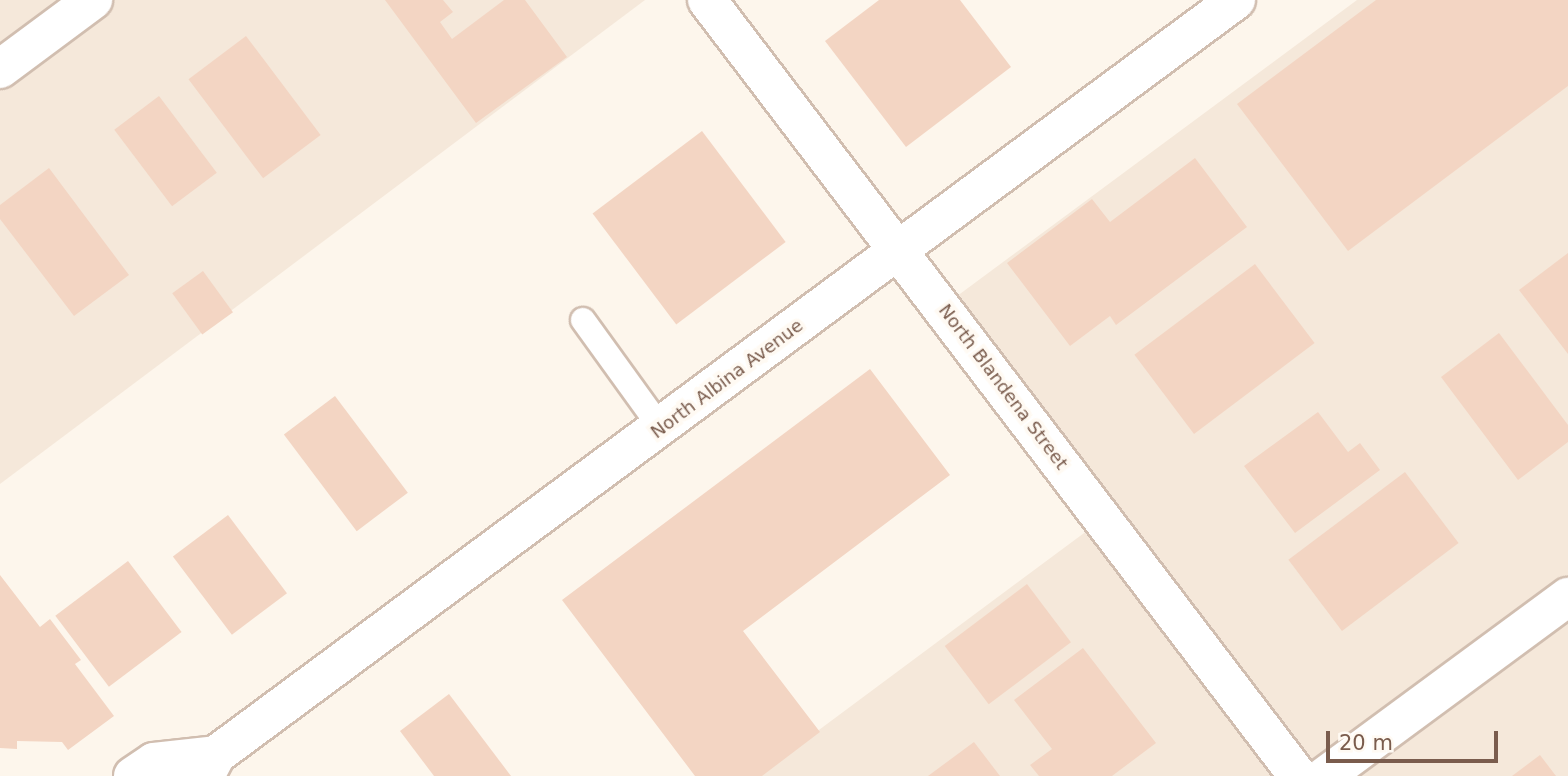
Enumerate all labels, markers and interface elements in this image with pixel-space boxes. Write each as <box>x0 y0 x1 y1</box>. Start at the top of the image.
street label: North Blandena Street <box>934 300 1072 474</box>
street label: North Albina Avenue <box>647 315 807 443</box>
scale bar <box>1330 716 1502 760</box>
text: 20 m <box>1339 731 1393 755</box>

